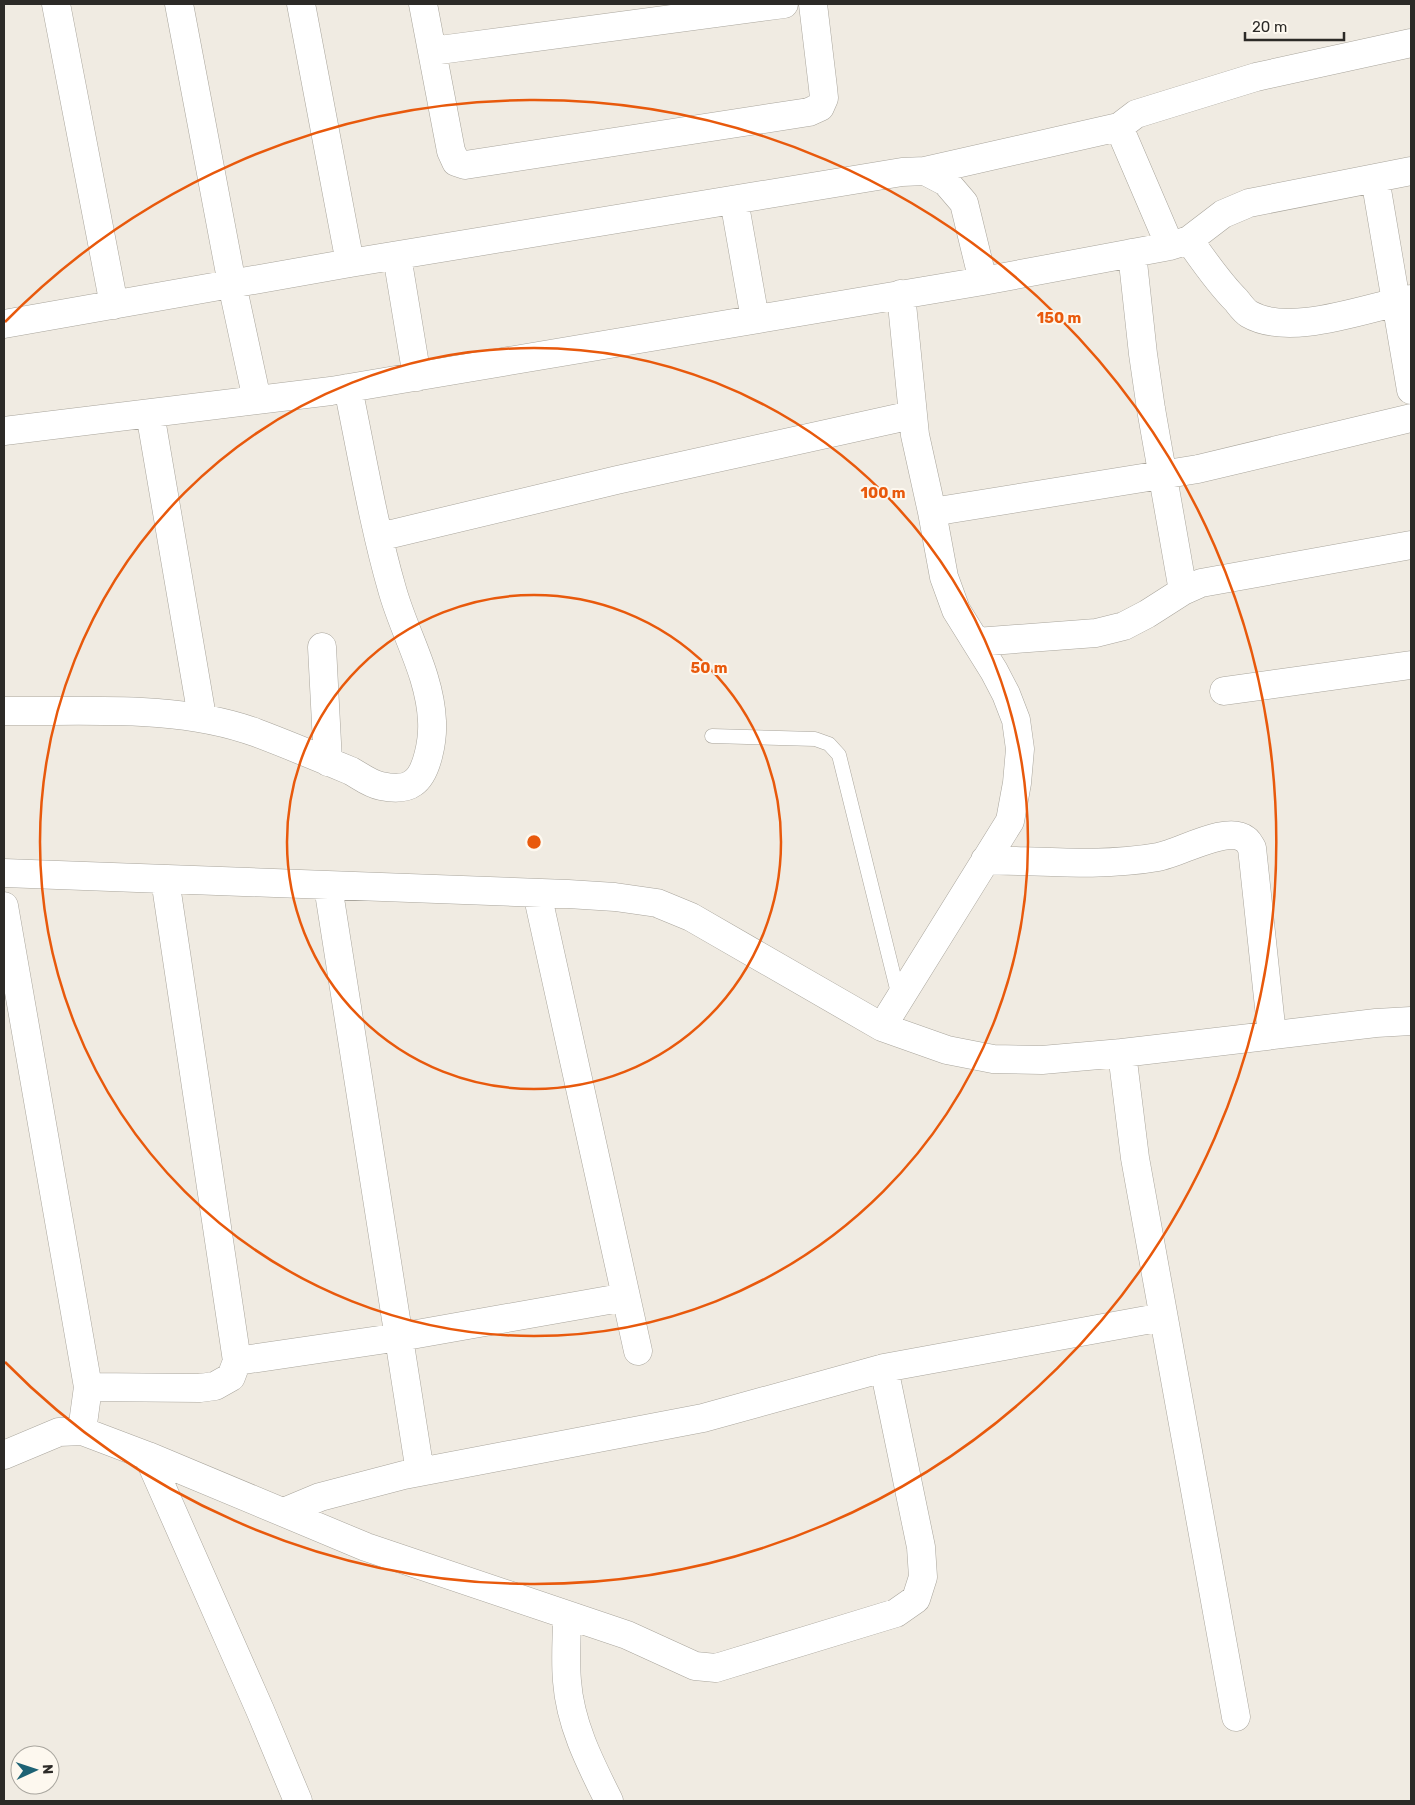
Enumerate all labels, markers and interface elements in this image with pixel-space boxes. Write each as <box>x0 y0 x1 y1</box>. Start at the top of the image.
scale bar <box>1245 10 1344 42</box>
text: 20 m <box>1252 18 1287 36</box>
text: 150 m <box>1037 309 1081 327</box>
text: 100 m <box>861 484 905 502</box>
text: 50 m <box>691 659 727 677</box>
centre of rings <box>525 833 543 851</box>
north arrow <box>10 1745 60 1795</box>
text: N <box>39 1764 56 1775</box>

